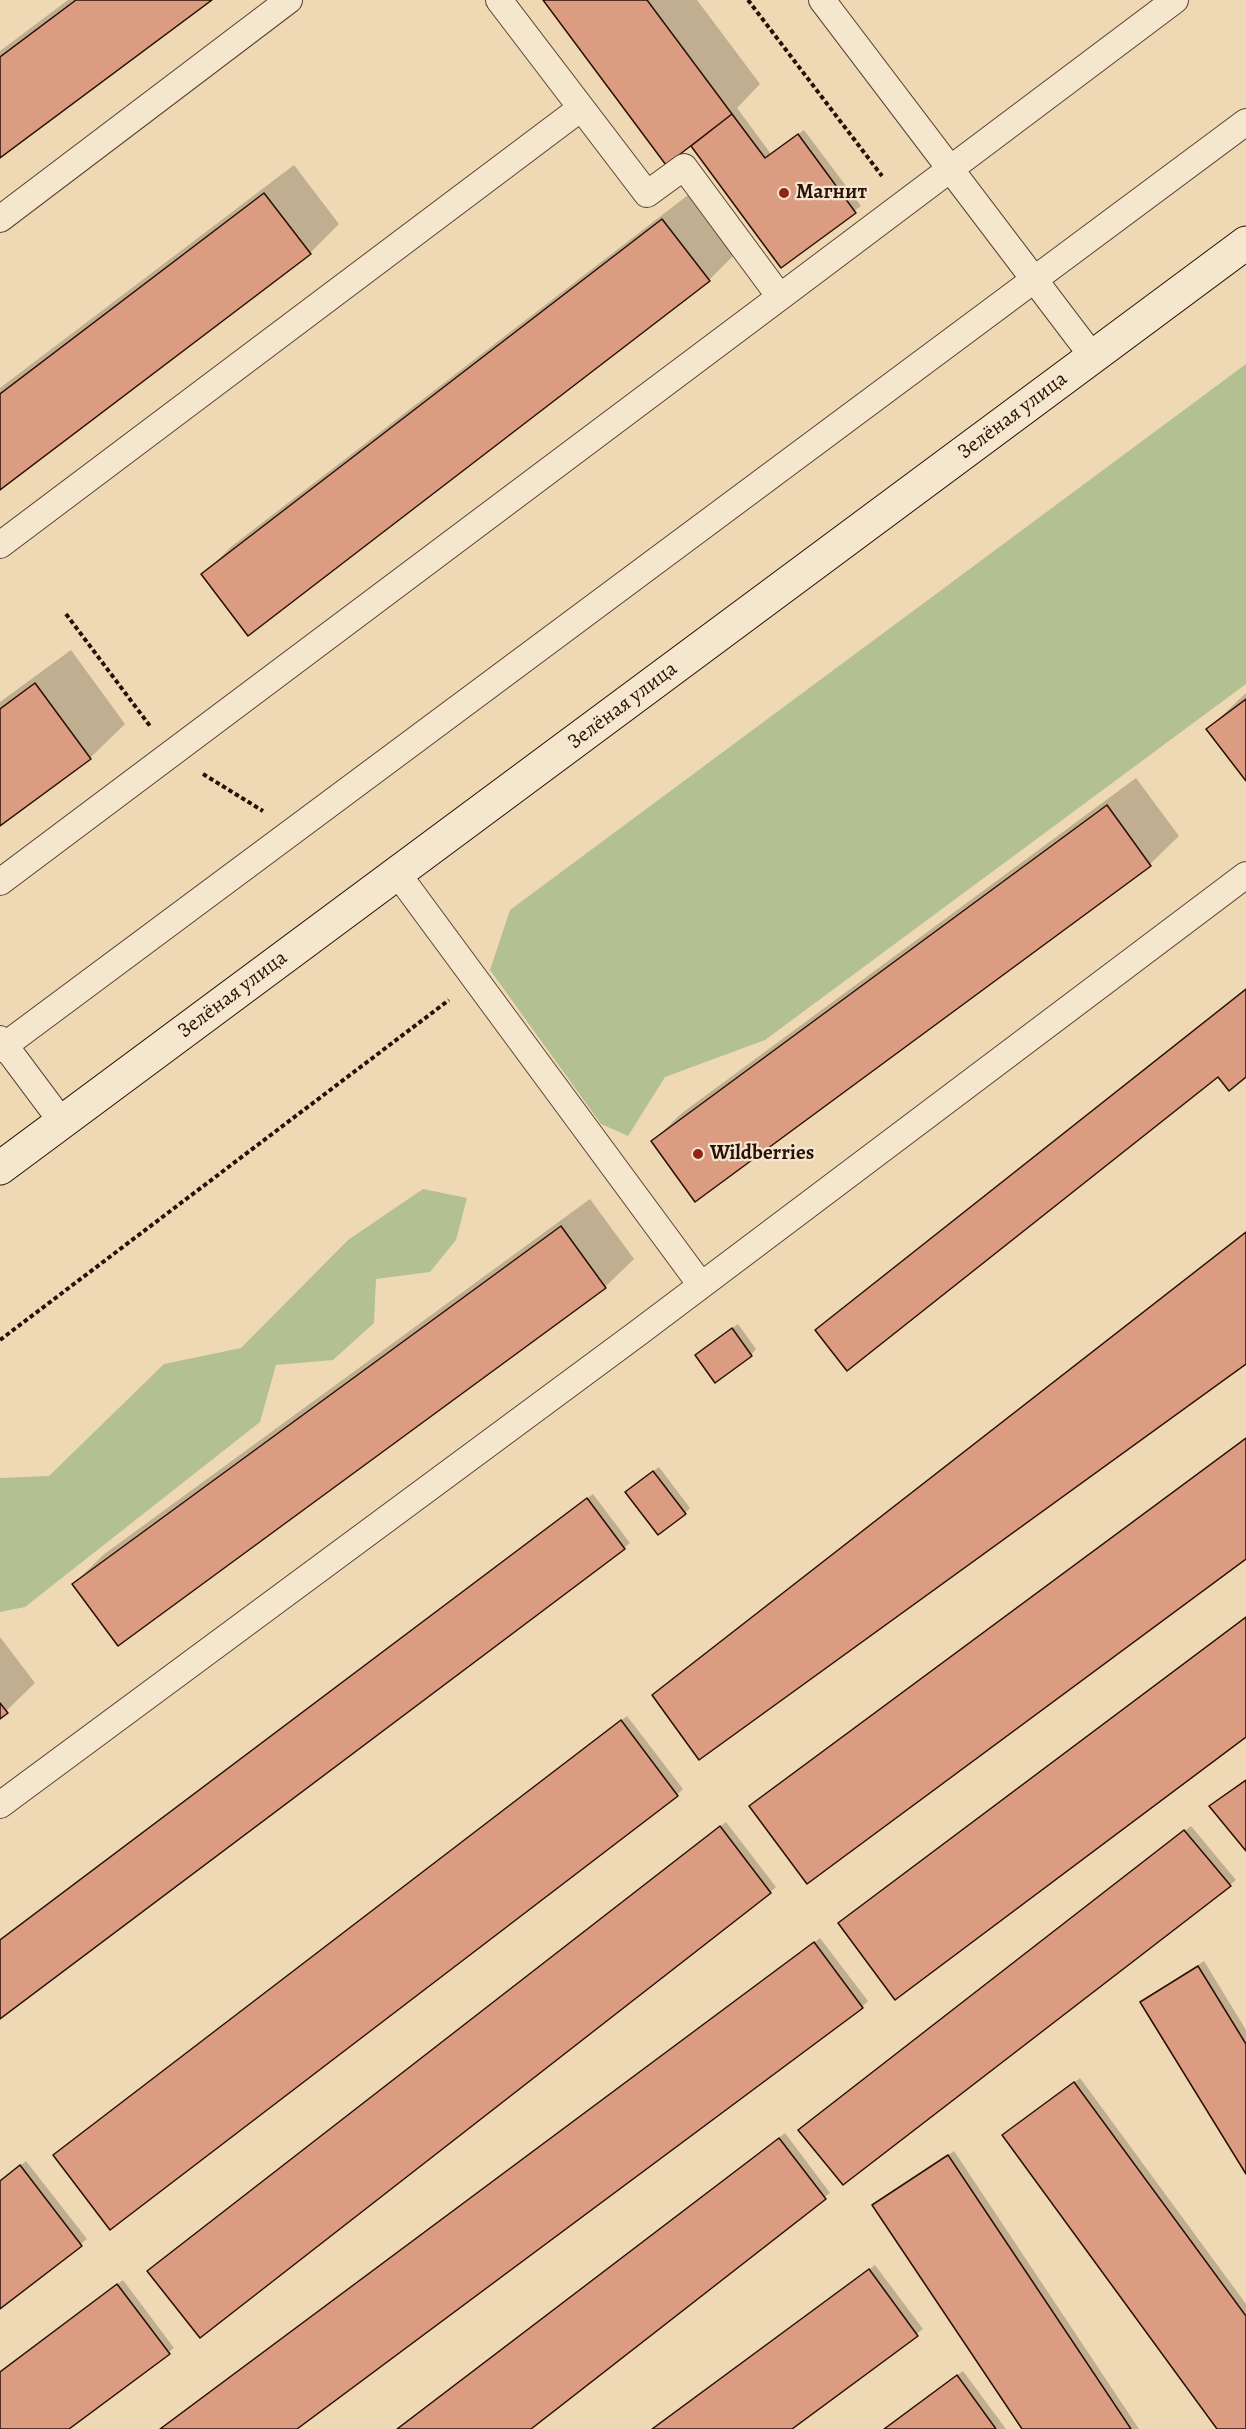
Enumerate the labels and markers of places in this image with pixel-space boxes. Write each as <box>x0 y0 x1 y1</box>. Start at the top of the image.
place label: Магнит <box>796 180 867 206</box>
marker: Магнит <box>777 186 791 200</box>
place label: Wildberries <box>710 1141 814 1167</box>
marker: Wildberries <box>691 1147 705 1161</box>

